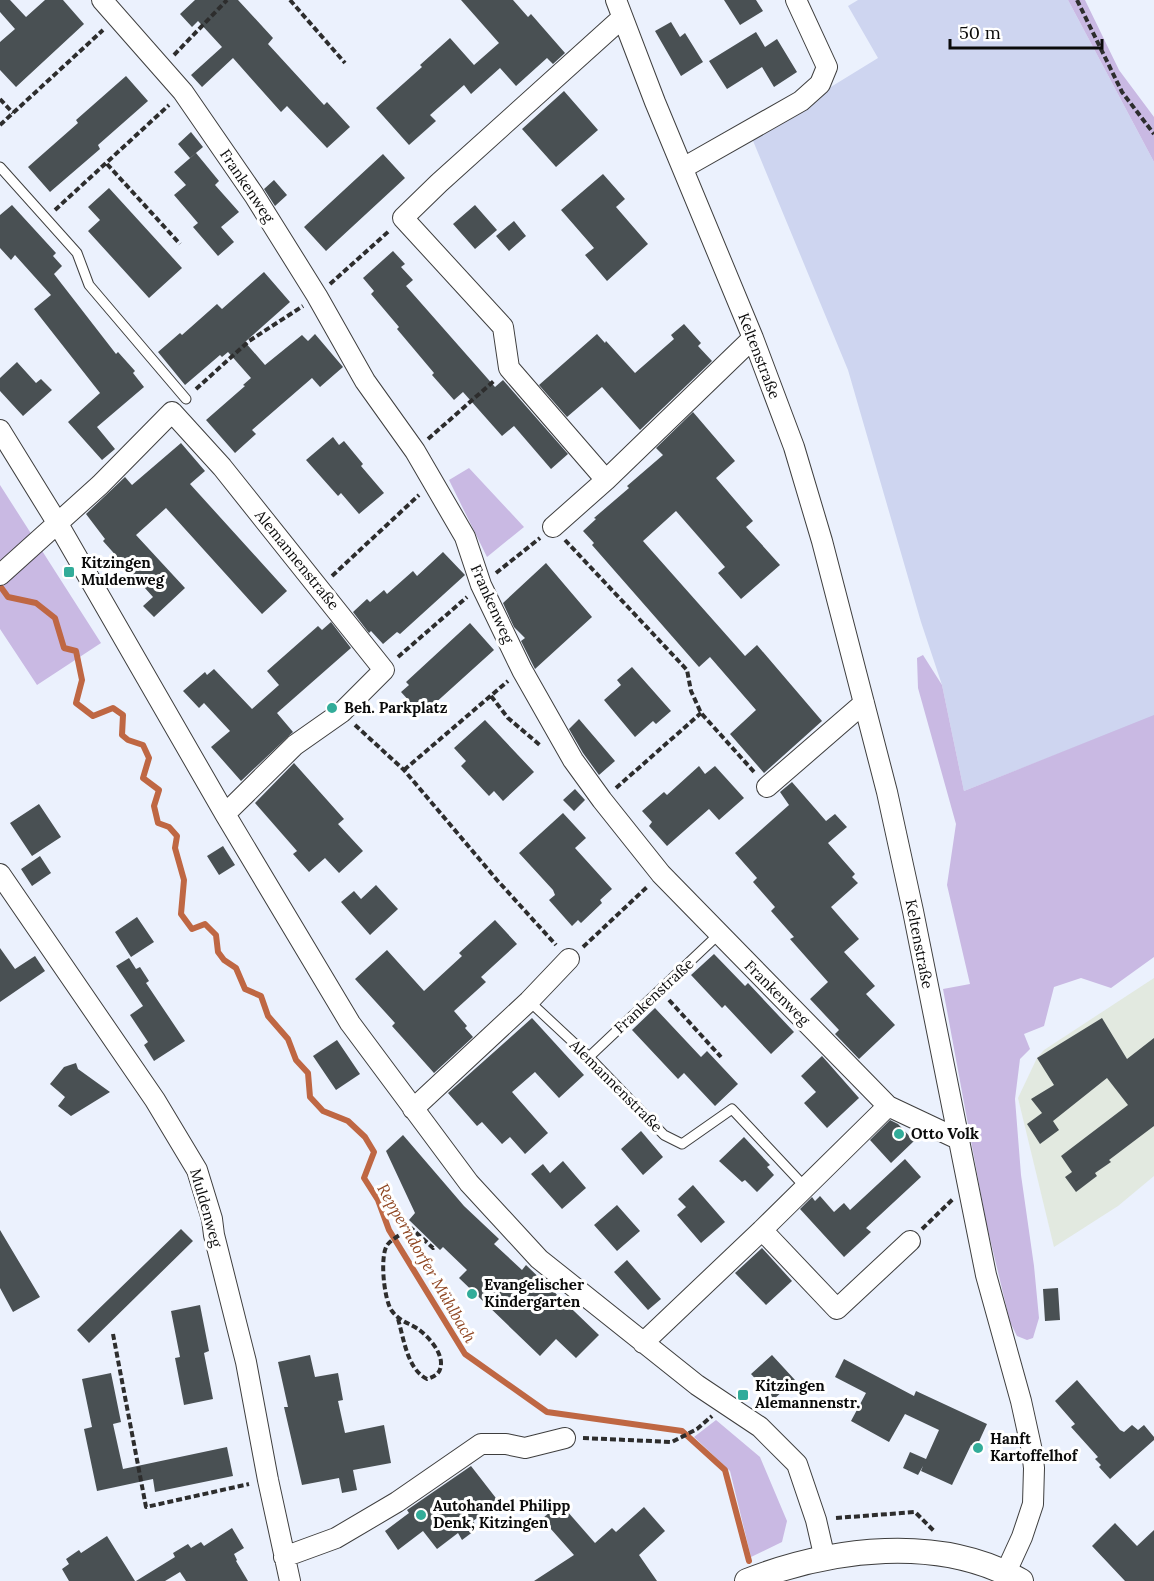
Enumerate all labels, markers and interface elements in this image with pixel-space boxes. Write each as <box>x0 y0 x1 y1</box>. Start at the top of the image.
scale bar <box>950 12 1102 50</box>
text: 50 m <box>959 21 1001 44</box>
street label: Frankenweg <box>216 145 279 227</box>
street label: Keltenstraße <box>734 310 785 401</box>
street label: Alemannenstraße <box>251 505 344 614</box>
place label: Kitzingen Muldenweg <box>81 553 165 589</box>
street label: Frankenweg <box>467 561 519 647</box>
marker: Kitzingen Muldenweg <box>62 565 76 579</box>
place label: Beh. Parkplatz <box>344 698 448 717</box>
marker: Beh. Parkplatz <box>325 701 339 715</box>
street label: Keltenstraße <box>902 898 937 990</box>
street label: Frankenstraße <box>610 954 697 1037</box>
street label: Frankenweg <box>741 956 814 1030</box>
street label: Alemannenstraße <box>565 1035 667 1136</box>
place label: Otto Volk <box>911 1124 979 1143</box>
marker: Otto Volk <box>892 1127 906 1141</box>
street label: Muldenweg <box>186 1166 227 1250</box>
water label: Repperndorfer Mühlbach <box>373 1180 481 1346</box>
place label: Evangelischer Kindergarten <box>484 1275 585 1311</box>
marker: Evangelischer Kindergarten <box>465 1287 479 1301</box>
place label: Kitzingen Alemannenstr. <box>755 1376 860 1412</box>
marker: Kitzingen Alemannenstr. <box>736 1388 750 1402</box>
place label: Hanft Kartoffelhof <box>990 1429 1079 1465</box>
marker: Hanft Kartoffelhof <box>971 1441 985 1455</box>
place label: Autohandel Philipp Denk, Kitzingen <box>433 1496 570 1532</box>
marker: Autohandel Philipp Denk, Kitzingen <box>414 1508 428 1522</box>

